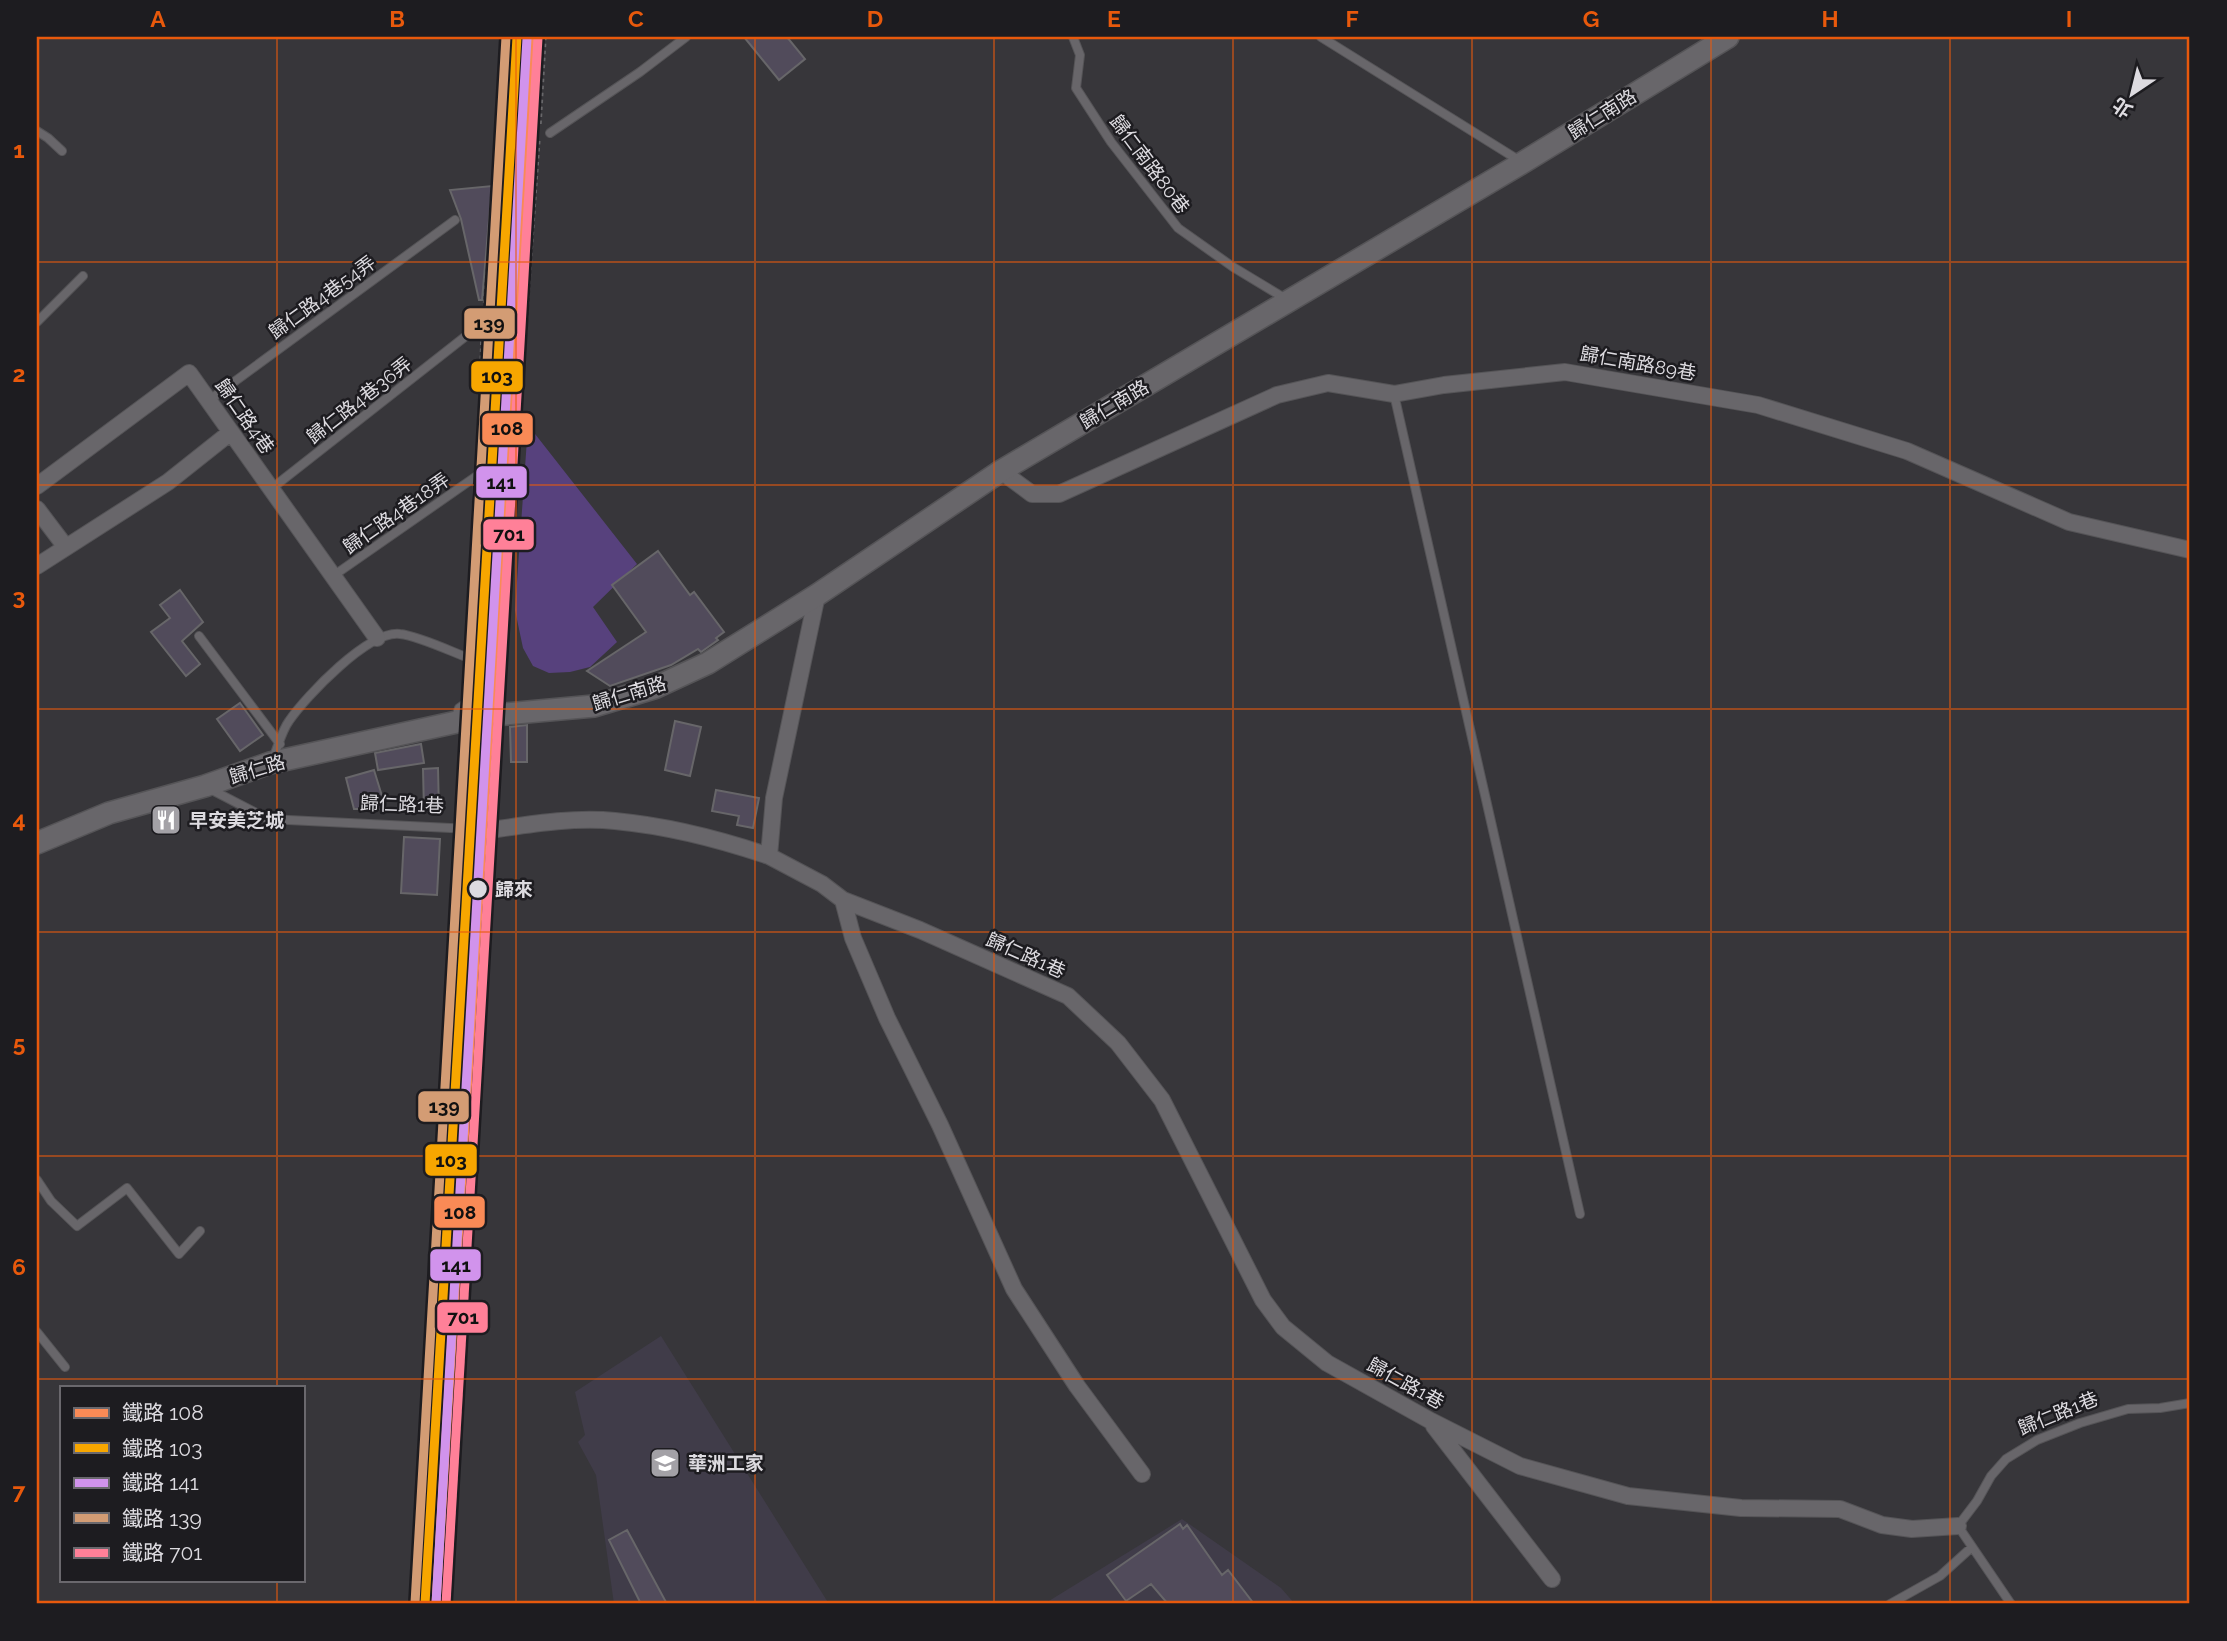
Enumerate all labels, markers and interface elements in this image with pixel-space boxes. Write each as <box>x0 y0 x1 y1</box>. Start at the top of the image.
text: A <box>150 5 166 32</box>
text: B <box>389 5 405 32</box>
text: C <box>628 5 644 32</box>
text: D <box>867 5 883 32</box>
text: E <box>1107 5 1121 32</box>
text: F <box>1345 5 1359 32</box>
text: G <box>1583 5 1599 32</box>
text: H <box>1821 5 1839 32</box>
text: I <box>2066 5 2072 32</box>
north arrow <box>2098 60 2168 130</box>
street label: 歸仁南路 <box>1564 85 1640 143</box>
text: 北 <box>2108 93 2136 122</box>
street label: 歸仁南路80巷 <box>1106 110 1194 218</box>
text: 1 <box>13 136 25 163</box>
street label: 歸仁路4巷54弄 <box>265 251 379 343</box>
line badge: 139 <box>463 307 516 340</box>
text: 139 <box>473 312 505 334</box>
street label: 歸仁南路89巷 <box>1578 342 1698 384</box>
street label: 歸仁路4巷36弄 <box>302 352 416 448</box>
text: 2 <box>13 360 25 387</box>
line badge: 103 <box>470 360 524 393</box>
text: 103 <box>481 365 513 387</box>
street label: 歸仁路4巷 <box>211 374 279 458</box>
street label: 歸仁南路 <box>1076 375 1152 433</box>
line badge: 108 <box>481 412 534 446</box>
text: 108 <box>491 417 523 439</box>
line badge: 141 <box>475 465 528 499</box>
street label: 歸仁路4巷18弄 <box>339 468 453 558</box>
text: 141 <box>486 471 516 493</box>
line badge: 701 <box>482 518 535 551</box>
text: 701 <box>493 523 525 545</box>
text: 3 <box>13 583 25 610</box>
street label: 歸仁南路 <box>589 671 669 715</box>
street label: 歸仁路 <box>227 750 287 788</box>
street label: 歸仁路1巷 <box>360 792 444 816</box>
restaurant icon: 早安美芝城 <box>149 803 183 837</box>
text: 4 <box>12 806 26 833</box>
place label: 早安美芝城 <box>189 809 284 831</box>
marker: 歸來 <box>467 878 489 900</box>
place label: 歸來 <box>495 878 533 900</box>
street label: 歸仁路1巷 <box>983 928 1069 982</box>
text: 5 <box>13 1030 26 1057</box>
line badge: 139 <box>417 1090 470 1123</box>
text: 139 <box>428 1095 460 1117</box>
line badge: 103 <box>424 1143 478 1177</box>
text: 103 <box>435 1149 467 1171</box>
line badge: 108 <box>433 1195 486 1229</box>
text: 108 <box>444 1201 476 1223</box>
line badge: 141 <box>429 1248 482 1282</box>
text: 6 <box>12 1253 26 1280</box>
text: 141 <box>441 1254 471 1276</box>
line badge: 701 <box>436 1301 489 1334</box>
text: 701 <box>447 1306 479 1328</box>
street label: 歸仁路1巷 <box>1364 1353 1448 1413</box>
legend <box>60 1386 304 1582</box>
street label: 歸仁路1巷 <box>2015 1387 2101 1439</box>
text: 鐵路 108 <box>122 1400 204 1425</box>
text: 鐵路 103 <box>122 1436 202 1461</box>
school or university icon: 華洲工家 <box>648 1446 682 1480</box>
place label: 華洲工家 <box>688 1452 764 1474</box>
text: 鐵路 141 <box>122 1470 199 1495</box>
text: 7 <box>13 1477 26 1504</box>
text: 鐵路 139 <box>122 1506 202 1531</box>
text: 鐵路 701 <box>122 1540 202 1565</box>

